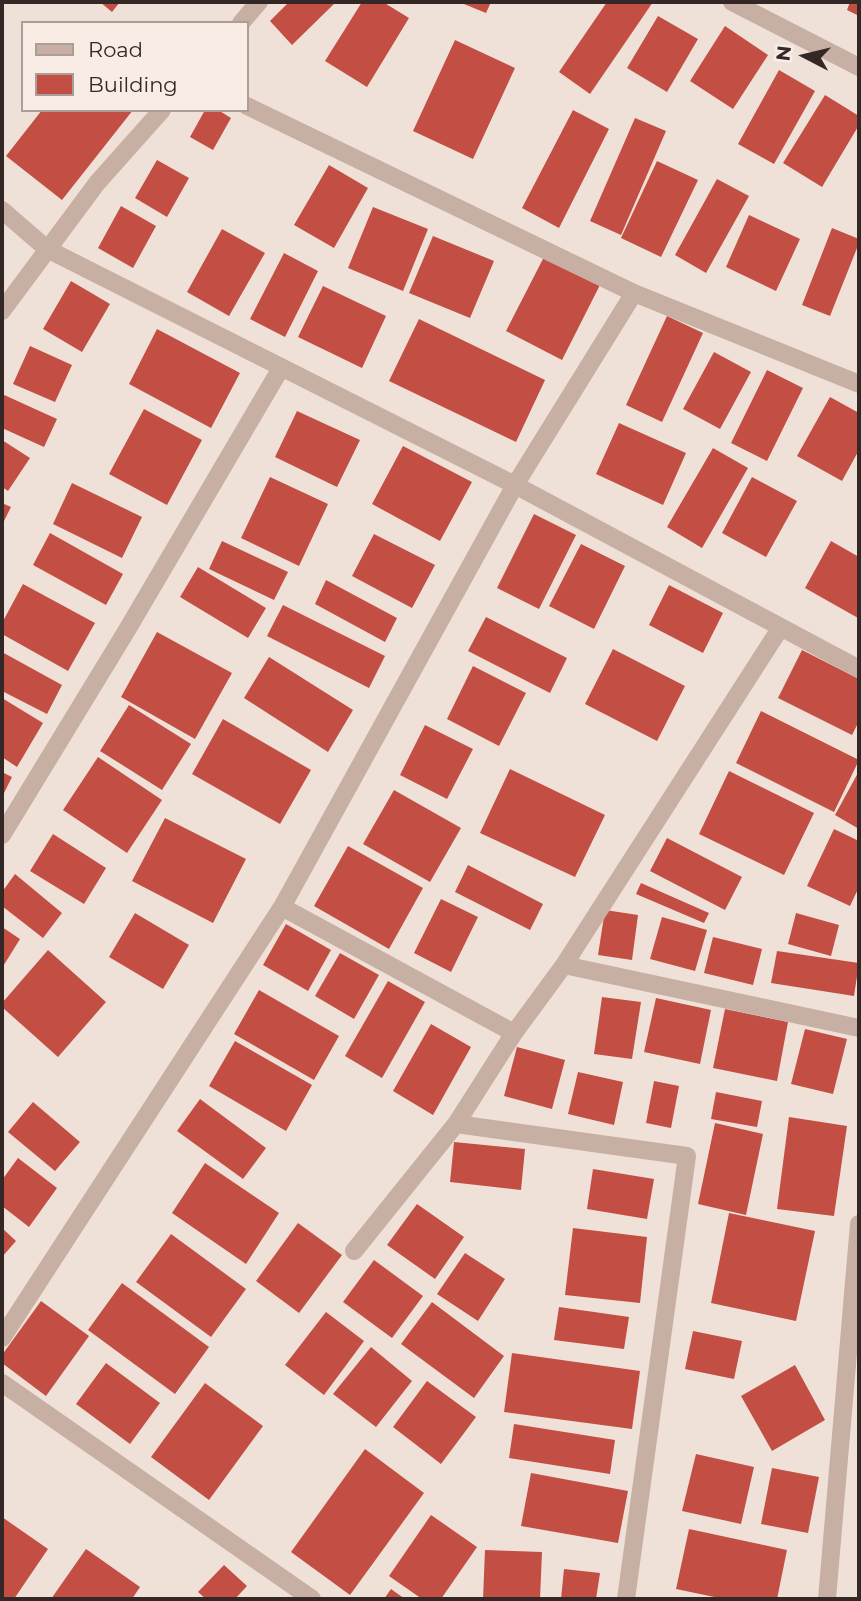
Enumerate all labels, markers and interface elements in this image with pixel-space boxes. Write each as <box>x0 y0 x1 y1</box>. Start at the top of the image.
legend <box>21 21 248 112</box>
north arrow <box>770 21 840 91</box>
text: Road <box>88 37 143 62</box>
text: N <box>771 44 796 62</box>
text: Building <box>88 72 178 97</box>

